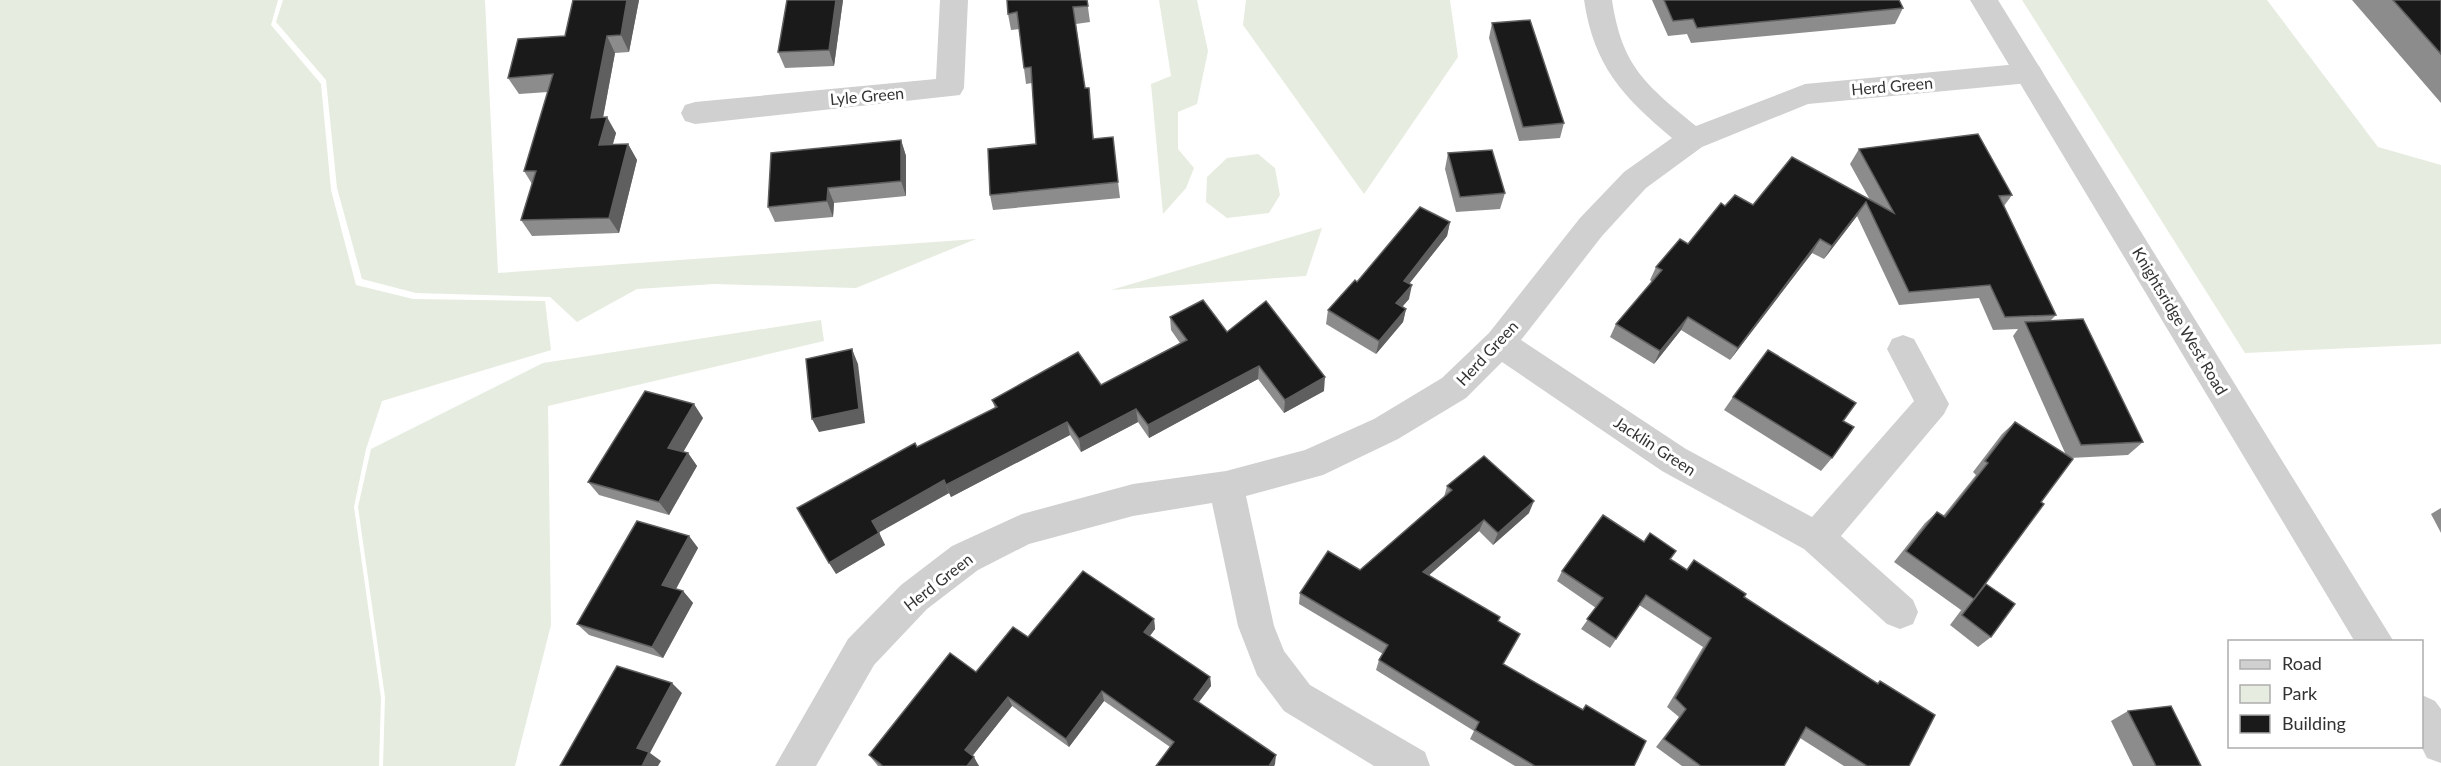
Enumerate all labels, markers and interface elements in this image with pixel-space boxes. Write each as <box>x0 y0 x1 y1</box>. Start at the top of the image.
street label: Herd Green <box>1850 72 1934 99</box>
street label: Lyle Green <box>829 83 905 108</box>
street label: Knightsridge West Road <box>2129 244 2232 398</box>
street label: Herd Green <box>1452 316 1522 389</box>
street label: Jacklin Green <box>1611 412 1700 479</box>
street label: Herd Green <box>900 549 976 614</box>
legend <box>2228 640 2423 748</box>
text: Road <box>2282 652 2322 674</box>
text: Park <box>2282 682 2318 704</box>
text: Building <box>2282 712 2346 734</box>

